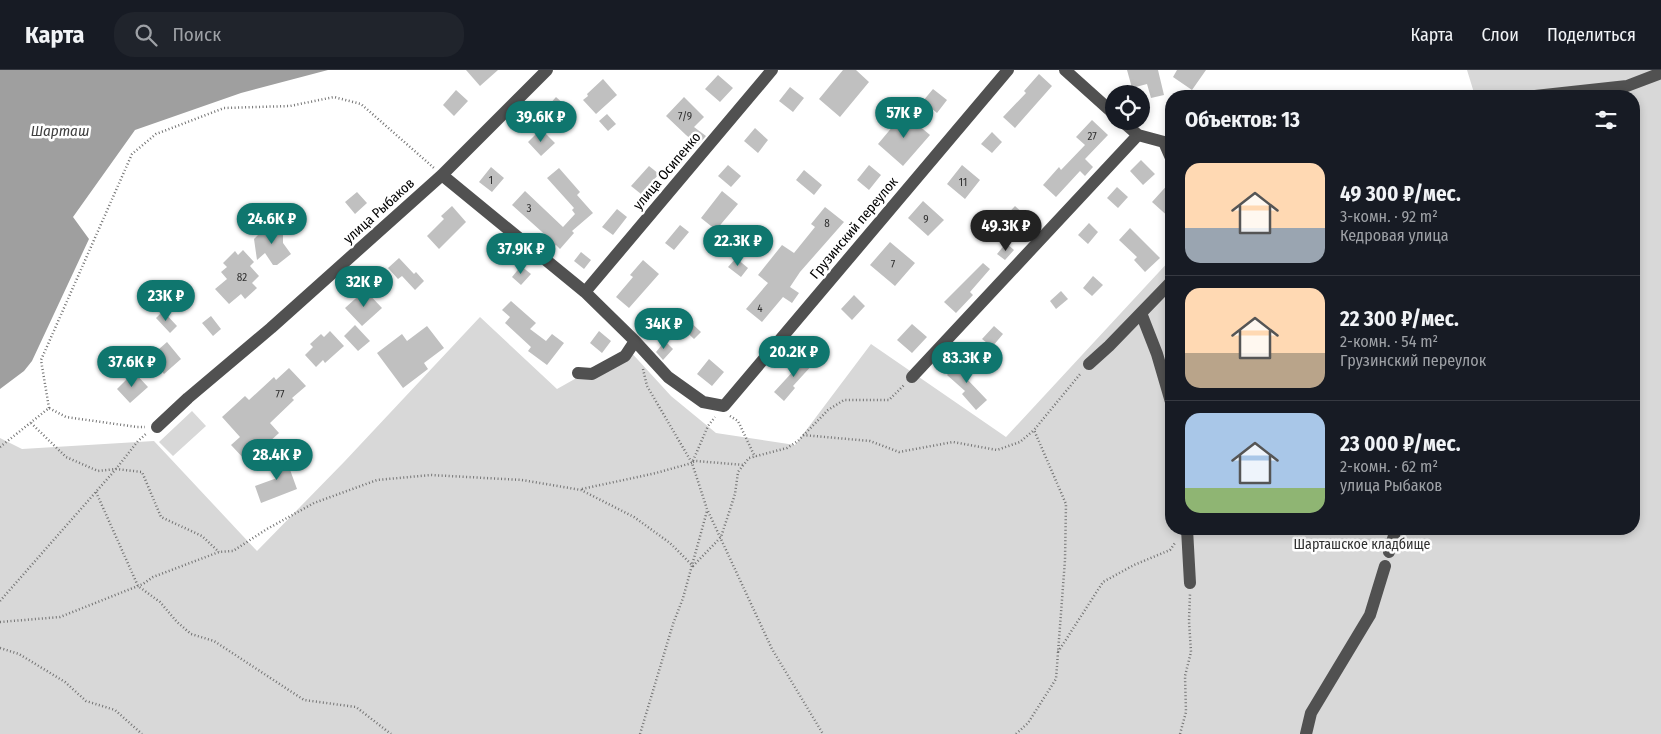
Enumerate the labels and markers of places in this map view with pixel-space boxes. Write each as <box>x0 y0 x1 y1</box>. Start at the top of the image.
pin: 57K ₽ <box>869 97 939 139</box>
pin: 39.6K ₽ <box>495 100 587 143</box>
pin: 24.6K ₽ <box>226 202 318 245</box>
pin: 49.3K ₽ <box>960 210 1052 252</box>
pin: 22.3K ₽ <box>692 224 784 267</box>
pin: 37.9K ₽ <box>475 232 567 275</box>
pin: 32K ₽ <box>329 266 399 308</box>
pin: 23K ₽ <box>131 280 201 322</box>
pin: 34K ₽ <box>629 308 699 350</box>
pin: 20.2K ₽ <box>748 336 840 378</box>
pin: 83.3K ₽ <box>921 342 1013 384</box>
pin: 37.6K ₽ <box>86 346 178 388</box>
pin: 28.4K ₽ <box>231 438 323 481</box>

